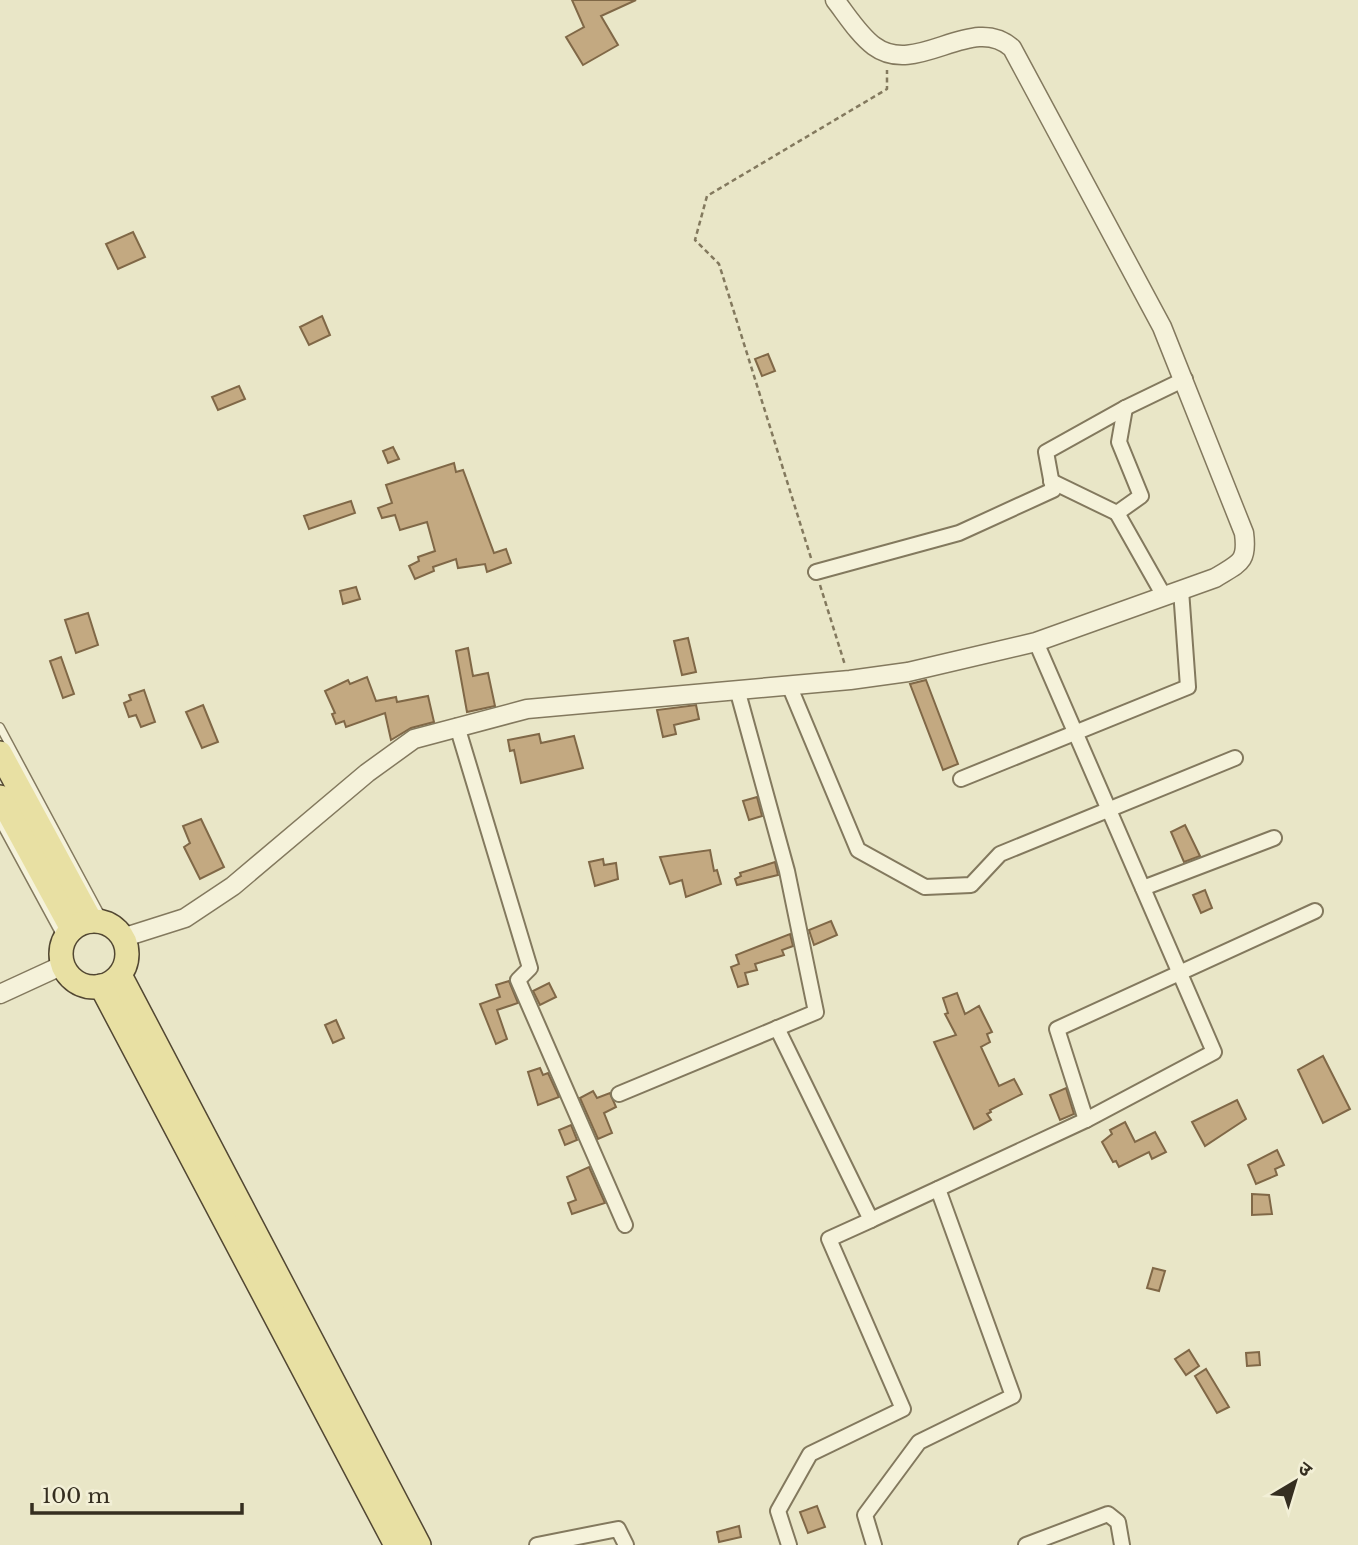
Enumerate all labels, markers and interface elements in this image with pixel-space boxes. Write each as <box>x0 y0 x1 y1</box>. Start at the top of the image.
north arrow <box>1260 1447 1330 1517</box>
text: उ <box>1294 1457 1317 1482</box>
scale bar <box>32 1472 242 1516</box>
text: 100 m <box>42 1483 110 1509</box>

